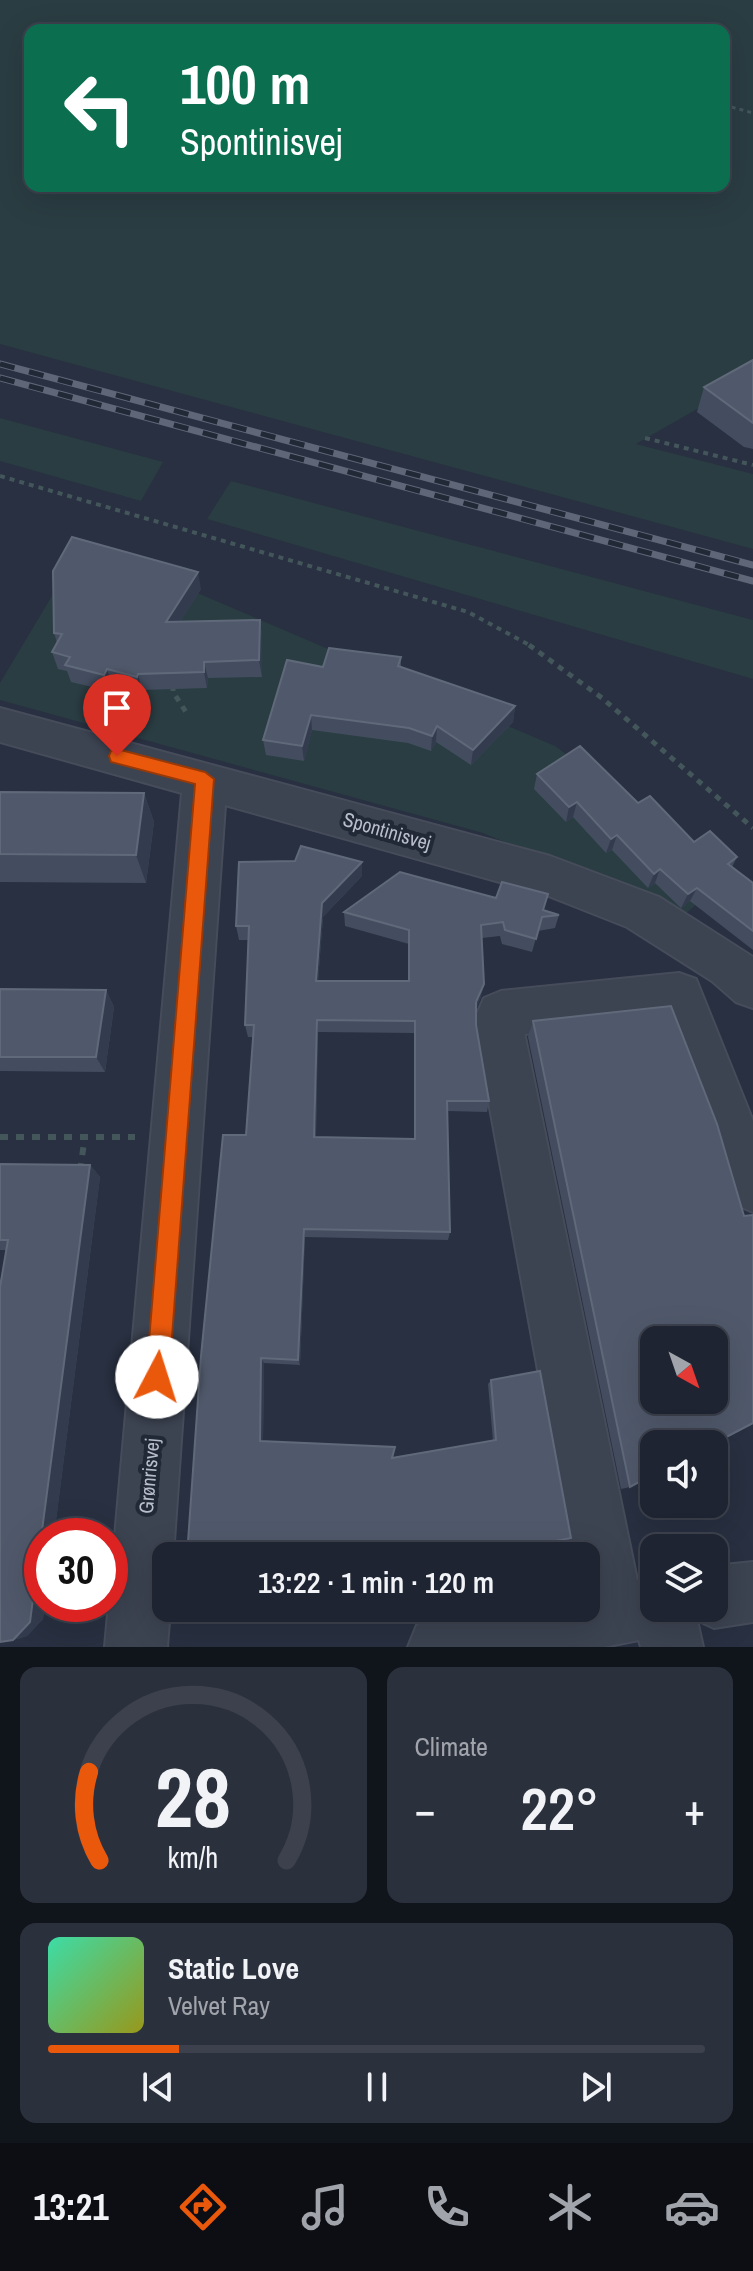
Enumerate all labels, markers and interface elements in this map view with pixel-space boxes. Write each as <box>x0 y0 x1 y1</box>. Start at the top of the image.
text: 100 m <box>180 46 310 121</box>
icon: left <box>48 56 152 160</box>
text: Spontinisvej <box>180 118 342 166</box>
pin <box>83 674 151 756</box>
icon: arrive <box>95 686 139 730</box>
street label: Spontinisvej <box>340 805 434 856</box>
north arrow <box>640 1326 728 1414</box>
map controls <box>640 1326 728 1622</box>
position arrow <box>115 1335 199 1419</box>
button: sound <box>640 1430 728 1518</box>
street label: Grønrisvej <box>132 1437 165 1515</box>
speed limit sign: 30 <box>24 1518 128 1622</box>
button: layers <box>640 1534 728 1622</box>
text: 13:22 · 1 min · 120 m <box>258 1562 494 1602</box>
text: Climate <box>415 1729 488 1764</box>
text: 28 <box>155 1741 231 1853</box>
text: 22° <box>520 1768 599 1849</box>
text: − <box>415 1779 436 1839</box>
text: + <box>684 1779 705 1839</box>
text: km/h <box>168 1838 219 1877</box>
text: Static Love <box>168 1948 299 1988</box>
text: Velvet Ray <box>168 1988 270 2023</box>
icon: previous <box>136 2065 180 2109</box>
icon: pause <box>355 2065 399 2109</box>
icon: next <box>574 2065 618 2109</box>
icon: directions <box>175 2179 231 2235</box>
icon: music <box>297 2179 353 2235</box>
icon: phone <box>419 2179 475 2235</box>
icon: climate <box>542 2179 598 2235</box>
icon: car <box>664 2179 720 2235</box>
text: 13:21 <box>33 2183 109 2231</box>

